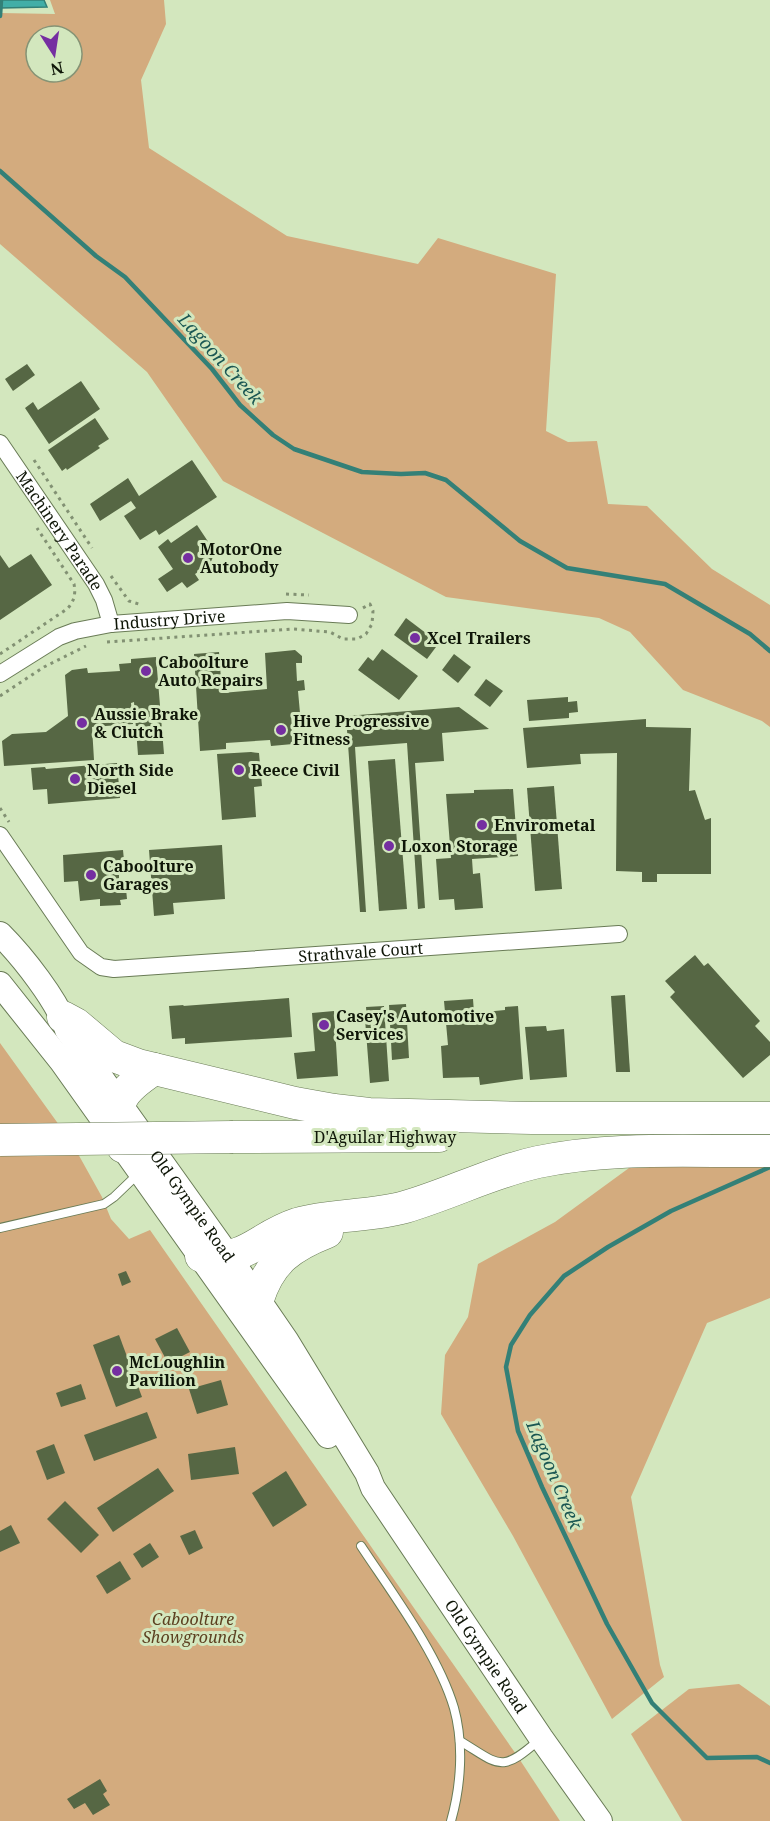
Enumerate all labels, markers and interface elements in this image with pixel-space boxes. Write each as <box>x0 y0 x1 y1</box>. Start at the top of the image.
north arrow <box>24 24 84 84</box>
text: N <box>48 57 66 81</box>
water label: Lagoon Creek <box>173 307 269 410</box>
street label: Machinery Parade <box>11 466 108 594</box>
place label: MotorOne Autobody <box>200 538 282 578</box>
marker: MotorOne Autobody <box>181 551 195 565</box>
street label: Industry Drive <box>113 605 226 635</box>
place label: Xcel Trailers <box>427 627 531 649</box>
marker: Xcel Trailers <box>408 631 422 645</box>
place label: Caboolture Auto Repairs <box>158 651 263 691</box>
marker: Caboolture Auto Repairs <box>139 664 153 678</box>
place label: Aussie Brake & Clutch <box>94 703 198 743</box>
place label: Hive Progressive Fitness <box>293 710 430 750</box>
marker: Aussie Brake & Clutch <box>75 716 89 730</box>
marker: Hive Progressive Fitness <box>274 723 288 737</box>
place label: North Side Diesel <box>87 759 174 799</box>
place label: Reece Civil <box>251 759 340 781</box>
marker: Reece Civil <box>232 763 246 777</box>
marker: North Side Diesel <box>68 772 82 786</box>
place label: Envirometal <box>494 814 596 836</box>
marker: Envirometal <box>475 818 489 832</box>
place label: Loxon Storage <box>401 835 518 857</box>
marker: Loxon Storage <box>382 839 396 853</box>
place label: Caboolture Garages <box>103 855 194 895</box>
marker: Caboolture Garages <box>84 868 98 882</box>
street label: Strathvale Court <box>298 937 424 967</box>
place label: Casey's Automotive Services <box>336 1005 494 1045</box>
marker: Casey's Automotive Services <box>317 1018 331 1032</box>
street label: D'Aguilar Highway <box>314 1126 457 1148</box>
street label: Old Gympie Road <box>145 1146 240 1266</box>
place label: McLoughlin Pavilion <box>129 1351 226 1391</box>
marker: McLoughlin Pavilion <box>110 1364 124 1378</box>
water label: Lagoon Creek <box>521 1416 589 1533</box>
street label: Old Gympie Road <box>440 1595 532 1718</box>
park label: Caboolture Showgrounds <box>142 1608 244 1648</box>

